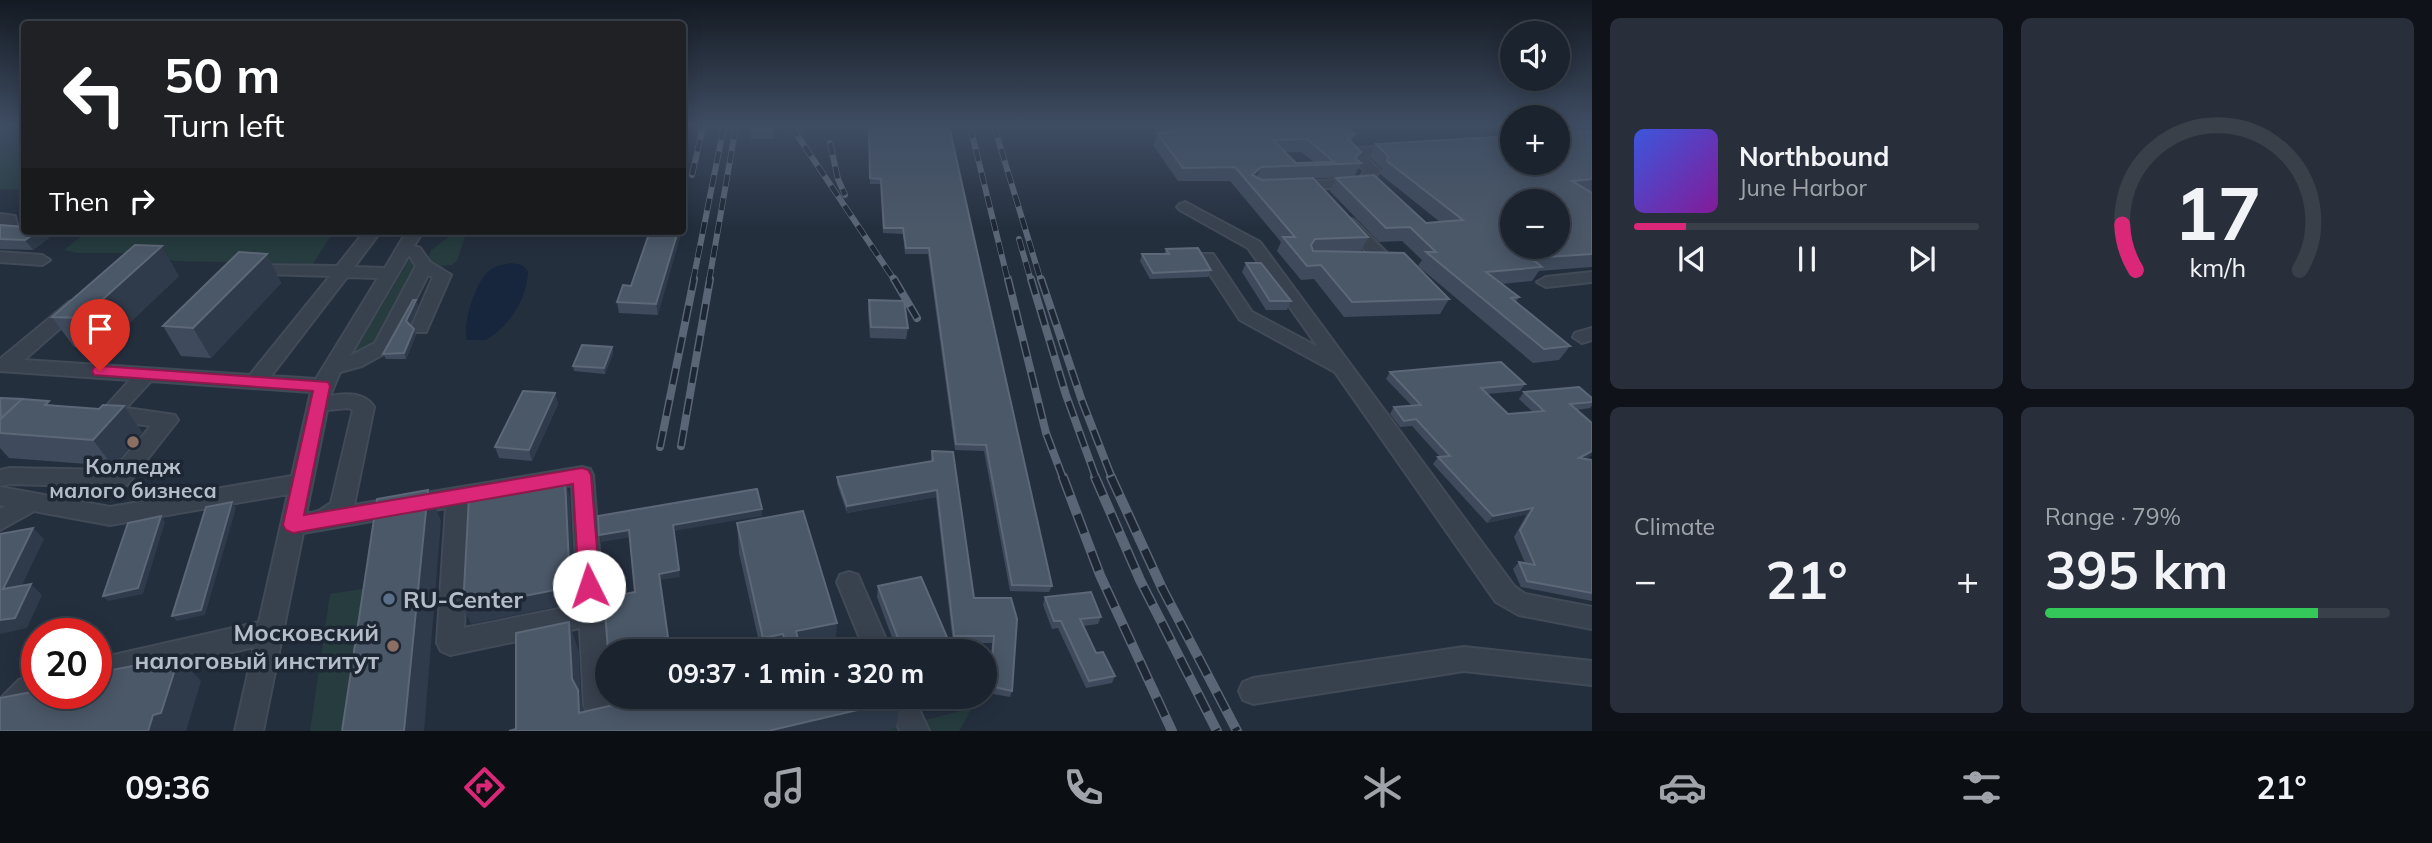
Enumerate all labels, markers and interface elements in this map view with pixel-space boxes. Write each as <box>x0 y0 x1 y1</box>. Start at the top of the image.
map controls <box>1500 21 1570 259</box>
button: sound <box>1500 21 1570 91</box>
text: 50 m <box>164 44 280 105</box>
icon: left <box>49 49 140 140</box>
text: Turn left <box>164 105 284 145</box>
button: + <box>1500 105 1570 175</box>
text: Northbound <box>1739 140 1889 173</box>
text: 17 <box>2174 167 2261 258</box>
text: June Harbor <box>1739 173 1867 202</box>
icon: right <box>123 182 161 220</box>
text: Then <box>49 185 109 218</box>
button: − <box>1500 189 1570 259</box>
icon: previous <box>1673 240 1711 278</box>
icon: pause <box>1788 240 1826 278</box>
icon: next <box>1903 240 1941 278</box>
text: km/h <box>2189 252 2246 283</box>
pin <box>70 299 130 371</box>
icon: arrive <box>81 310 119 348</box>
marker: Колледж малого бизнеса <box>125 434 141 450</box>
place label: Колледж малого бизнеса <box>49 453 217 503</box>
text: Range · 79% <box>2045 502 2181 531</box>
text: Climate <box>1634 512 1715 541</box>
text: 395 km <box>2045 537 2228 602</box>
text: 21° <box>1765 547 1848 612</box>
position arrow <box>552 549 626 623</box>
text: − <box>1634 556 1657 604</box>
text: + <box>1956 556 1979 604</box>
place label: RU-Center <box>403 584 523 614</box>
marker: RU-Center <box>381 591 397 607</box>
place label: Московский налоговый институт <box>135 617 379 675</box>
speed limit sign: 20 <box>21 618 112 709</box>
marker: Московский налоговый институт <box>385 638 401 654</box>
text: 09:37 · 1 min · 320 m <box>668 657 924 690</box>
icon: directions <box>460 763 509 812</box>
icon: music <box>760 763 809 812</box>
icon: phone <box>1059 763 1108 812</box>
icon: climate <box>1358 763 1407 812</box>
icon: car <box>1658 763 1707 812</box>
icon: filters <box>1957 763 2006 812</box>
text: 09:36 <box>125 767 210 807</box>
text: 21° <box>2256 767 2307 807</box>

